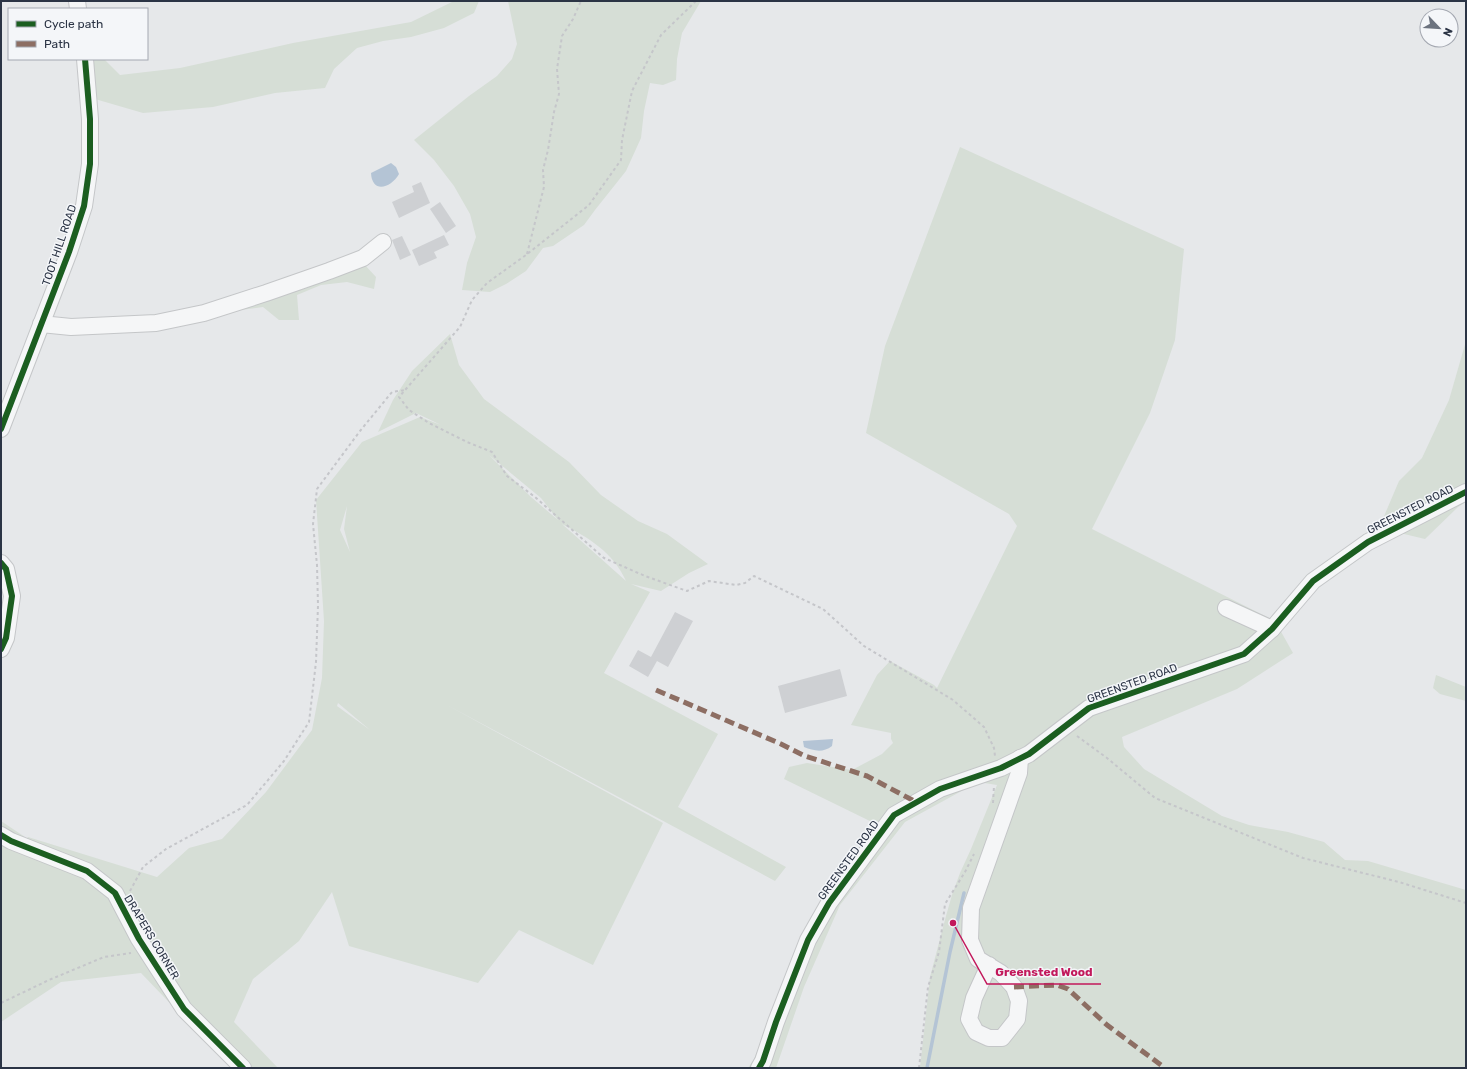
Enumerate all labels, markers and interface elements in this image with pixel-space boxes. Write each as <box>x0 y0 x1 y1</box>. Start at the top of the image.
legend <box>8 8 148 60</box>
north arrow <box>1419 8 1459 48</box>
text: Cycle path <box>44 17 103 31</box>
text: N <box>1440 26 1455 38</box>
text: Path <box>44 37 70 51</box>
street label: TOOT HILL ROAD <box>40 203 79 287</box>
street label: GREENSTED ROAD <box>1365 482 1456 537</box>
street label: GREENSTED ROAD <box>1085 661 1179 706</box>
street label: GREENSTED ROAD <box>815 818 882 903</box>
street label: DRAPERS CORNER <box>121 893 182 982</box>
callout: Greensted Wood <box>987 960 1101 984</box>
text: Greensted Wood <box>995 965 1093 979</box>

